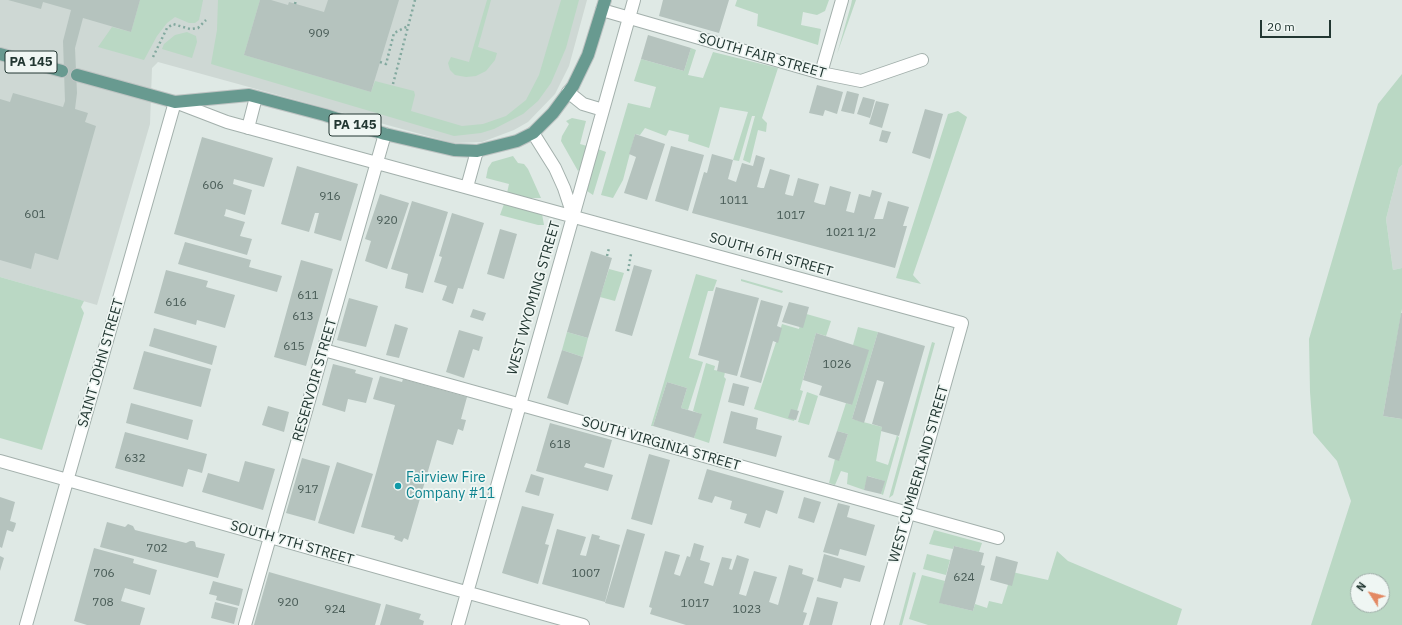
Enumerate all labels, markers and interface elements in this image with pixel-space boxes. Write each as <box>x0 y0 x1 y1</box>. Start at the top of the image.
scale bar <box>1262 12 1333 38</box>
text: 20 m <box>1267 19 1295 34</box>
house number: 909 <box>308 27 330 41</box>
street label: SOUTH FAIR STREET <box>696 30 828 82</box>
road number: PA 145 <box>5 51 57 73</box>
road number: PA 145 <box>329 114 381 136</box>
house number: 606 <box>202 179 224 193</box>
house number: 916 <box>319 190 341 204</box>
house number: 1011 <box>720 194 748 208</box>
house number: 601 <box>24 208 46 222</box>
house number: 1017 <box>777 209 805 223</box>
house number: 920 <box>376 214 398 228</box>
street label: WEST WYOMING STREET <box>504 219 564 377</box>
house number: 1021 1/2 <box>826 226 876 240</box>
street label: SOUTH 6TH STREET <box>707 229 835 281</box>
house number: 611 <box>297 289 319 303</box>
house number: 616 <box>165 296 187 310</box>
street label: SAINT JOHN STREET <box>75 297 127 429</box>
house number: 613 <box>292 310 314 324</box>
street label: RESERVOIR STREET <box>289 316 341 444</box>
house number: 615 <box>283 340 305 354</box>
house number: 1026 <box>823 358 851 372</box>
street label: WEST CUMBERLAND STREET <box>886 383 952 565</box>
street label: SOUTH VIRGINIA STREET <box>580 413 742 475</box>
house number: 618 <box>549 438 571 452</box>
house number: 632 <box>124 452 146 466</box>
place label: Fairview Fire Company #11 <box>406 470 495 502</box>
marker: Fairview Fire Company #11 <box>393 481 403 491</box>
house number: 917 <box>297 483 319 497</box>
street label: SOUTH 7TH STREET <box>228 517 356 569</box>
house number: 702 <box>146 542 168 556</box>
house number: 706 <box>93 567 115 581</box>
house number: 1007 <box>572 567 600 581</box>
house number: 624 <box>953 571 975 585</box>
north arrow <box>1350 573 1390 613</box>
text: N <box>1353 579 1369 594</box>
house number: 708 <box>92 596 114 610</box>
house number: 920 <box>277 596 299 610</box>
house number: 1017 <box>681 597 709 611</box>
house number: 924 <box>324 603 346 617</box>
house number: 1023 <box>733 603 761 617</box>

